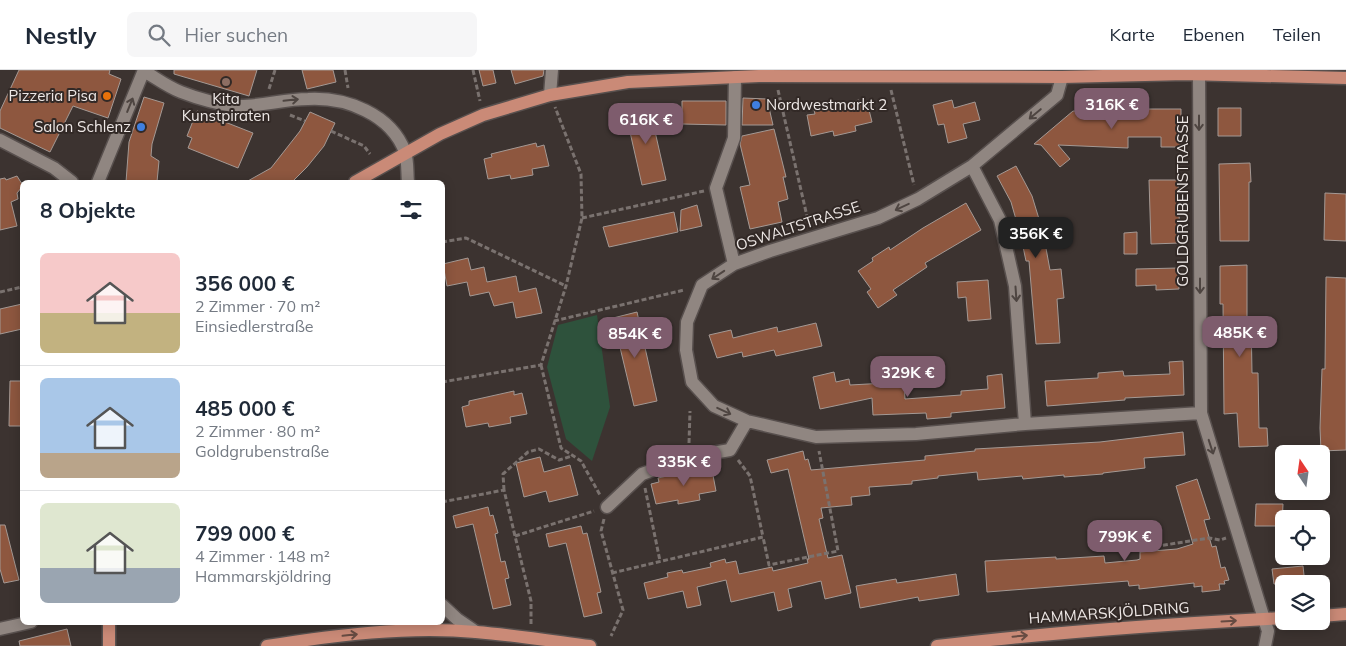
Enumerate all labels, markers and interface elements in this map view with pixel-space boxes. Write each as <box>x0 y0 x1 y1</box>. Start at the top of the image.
search box <box>127 12 477 57</box>
text: Nestly <box>25 20 97 50</box>
icon: search <box>145 21 173 49</box>
text: Hier suchen <box>185 23 288 47</box>
text: Karte <box>1109 23 1155 46</box>
text: Ebenen <box>1183 23 1245 46</box>
text: Teilen <box>1273 23 1321 46</box>
marker: Kita Kunstpiraten <box>220 76 232 88</box>
place label: Pizzeria Pisa <box>8 86 97 105</box>
pin: 316K € <box>1071 88 1153 130</box>
place label: Kita Kunstpiraten <box>182 89 270 125</box>
marker: Pizzeria Pisa <box>101 90 113 102</box>
text: 316K € <box>1085 94 1139 114</box>
one-way arrow <box>282 95 298 105</box>
place label: Nordwestmarkt 2 <box>766 95 887 114</box>
one-way arrow <box>126 98 136 113</box>
marker: Nordwestmarkt 2 <box>750 99 762 111</box>
pin: 616K € <box>605 102 687 145</box>
text: 616K € <box>619 109 673 129</box>
one-way arrow <box>1029 109 1042 120</box>
street label: GOLDGRUBENSTRASSE <box>1173 115 1192 287</box>
one-way arrow <box>1194 115 1204 131</box>
place label: Salon Schlenz <box>34 117 131 136</box>
marker: Salon Schlenz <box>135 121 147 133</box>
icon: filters <box>397 196 425 224</box>
street label: OSWALTSTRASSE <box>733 196 862 255</box>
text: 8 Objekte <box>40 197 136 223</box>
one-way arrow <box>895 202 910 212</box>
pin: 356K € <box>995 216 1077 259</box>
text: 356K € <box>1009 223 1063 243</box>
text: 356 000 € <box>195 270 295 296</box>
one-way arrow <box>711 270 725 280</box>
icon: home <box>80 273 140 333</box>
one-way arrow <box>1195 278 1205 294</box>
one-way arrow <box>1011 286 1020 302</box>
text: 2 Zimmer · 70 m² <box>195 296 320 316</box>
text: Einsiedlerstraße <box>195 316 314 336</box>
pin: 854K € <box>594 316 676 359</box>
pin: 485K € <box>1199 316 1281 358</box>
text: 485K € <box>1213 322 1267 342</box>
text: 854K € <box>608 323 662 343</box>
pin: 329K € <box>867 356 949 398</box>
text: 329K € <box>881 362 935 382</box>
text: 485 000 € <box>195 395 295 421</box>
icon: home <box>80 398 140 458</box>
one-way arrow <box>716 406 731 416</box>
text: 2 Zimmer · 80 m² <box>195 421 320 441</box>
one-way arrow <box>1207 438 1217 454</box>
text: Goldgrubenstraße <box>195 441 329 461</box>
pin: 335K € <box>643 444 725 487</box>
north arrow <box>1275 445 1330 500</box>
map controls <box>1275 445 1330 630</box>
text: 335K € <box>657 451 711 471</box>
button: locate <box>1275 510 1330 565</box>
text: 799 000 € <box>195 520 295 546</box>
pin: 799K € <box>1084 520 1166 562</box>
icon: home <box>80 523 140 583</box>
text: 799K € <box>1098 526 1152 546</box>
text: 4 Zimmer · 148 m² <box>195 546 330 566</box>
text: Hammarskjöldring <box>195 566 331 586</box>
button: layers <box>1275 575 1330 630</box>
street label: HAMMARSKJÖLDRING <box>1028 597 1190 628</box>
one-way arrow <box>1220 616 1236 625</box>
one-way arrow <box>342 630 358 640</box>
one-way arrow <box>1011 631 1027 641</box>

